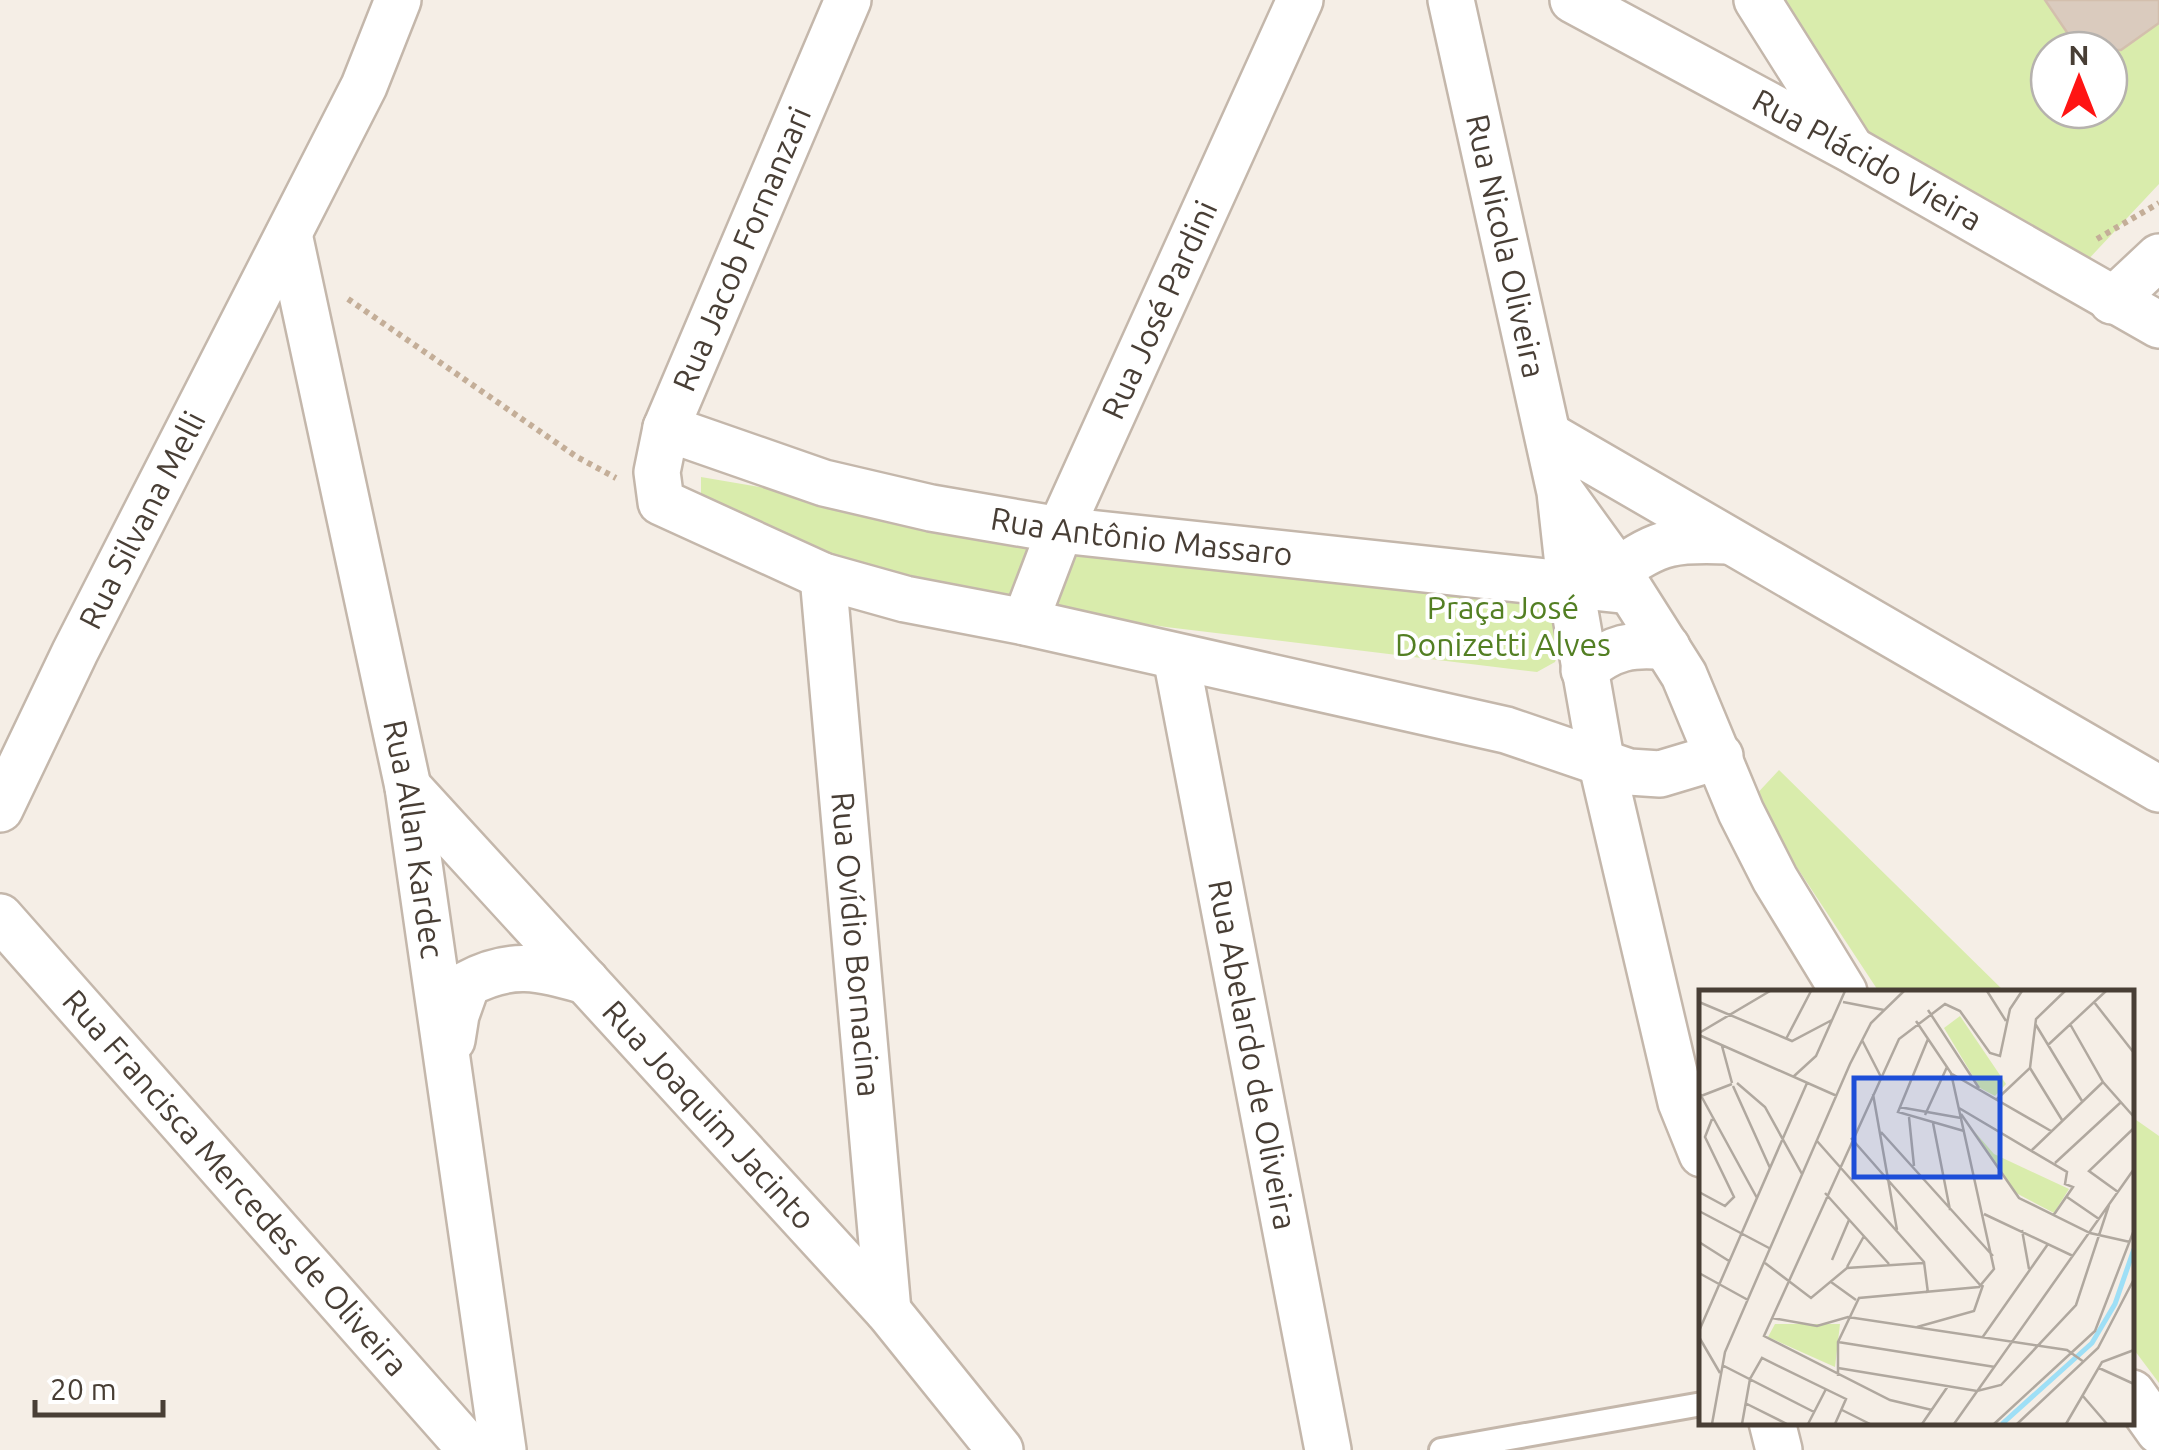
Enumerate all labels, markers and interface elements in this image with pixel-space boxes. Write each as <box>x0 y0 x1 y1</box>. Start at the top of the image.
north arrow <box>2029 30 2129 130</box>
text: N <box>2069 39 2089 70</box>
street label: Rua Plácido Vieira <box>1747 81 1989 237</box>
street label: Rua Jacob Fornanzari <box>665 101 817 396</box>
street label: Rua Nicola Oliveira <box>1460 111 1553 381</box>
street label: Rua José Pardini <box>1094 195 1224 424</box>
street label: Rua Silvana Melli <box>71 405 212 634</box>
street label: Rua Antônio Massaro <box>988 500 1295 572</box>
park label: Praça José Donizetti Alves <box>1395 589 1611 662</box>
street label: Rua Allan Kardec <box>377 716 451 961</box>
street label: Rua Ovídio Bornacina <box>825 790 888 1099</box>
street label: Rua Abelardo de Oliveira <box>1202 877 1304 1232</box>
street label: Rua Francisca Mercedes de Oliveira <box>56 982 416 1382</box>
inset map <box>1699 990 2134 1425</box>
street label: Rua Joaquim Jacinto <box>596 993 823 1236</box>
scale bar <box>35 1355 162 1417</box>
text: 20 m <box>50 1372 117 1406</box>

